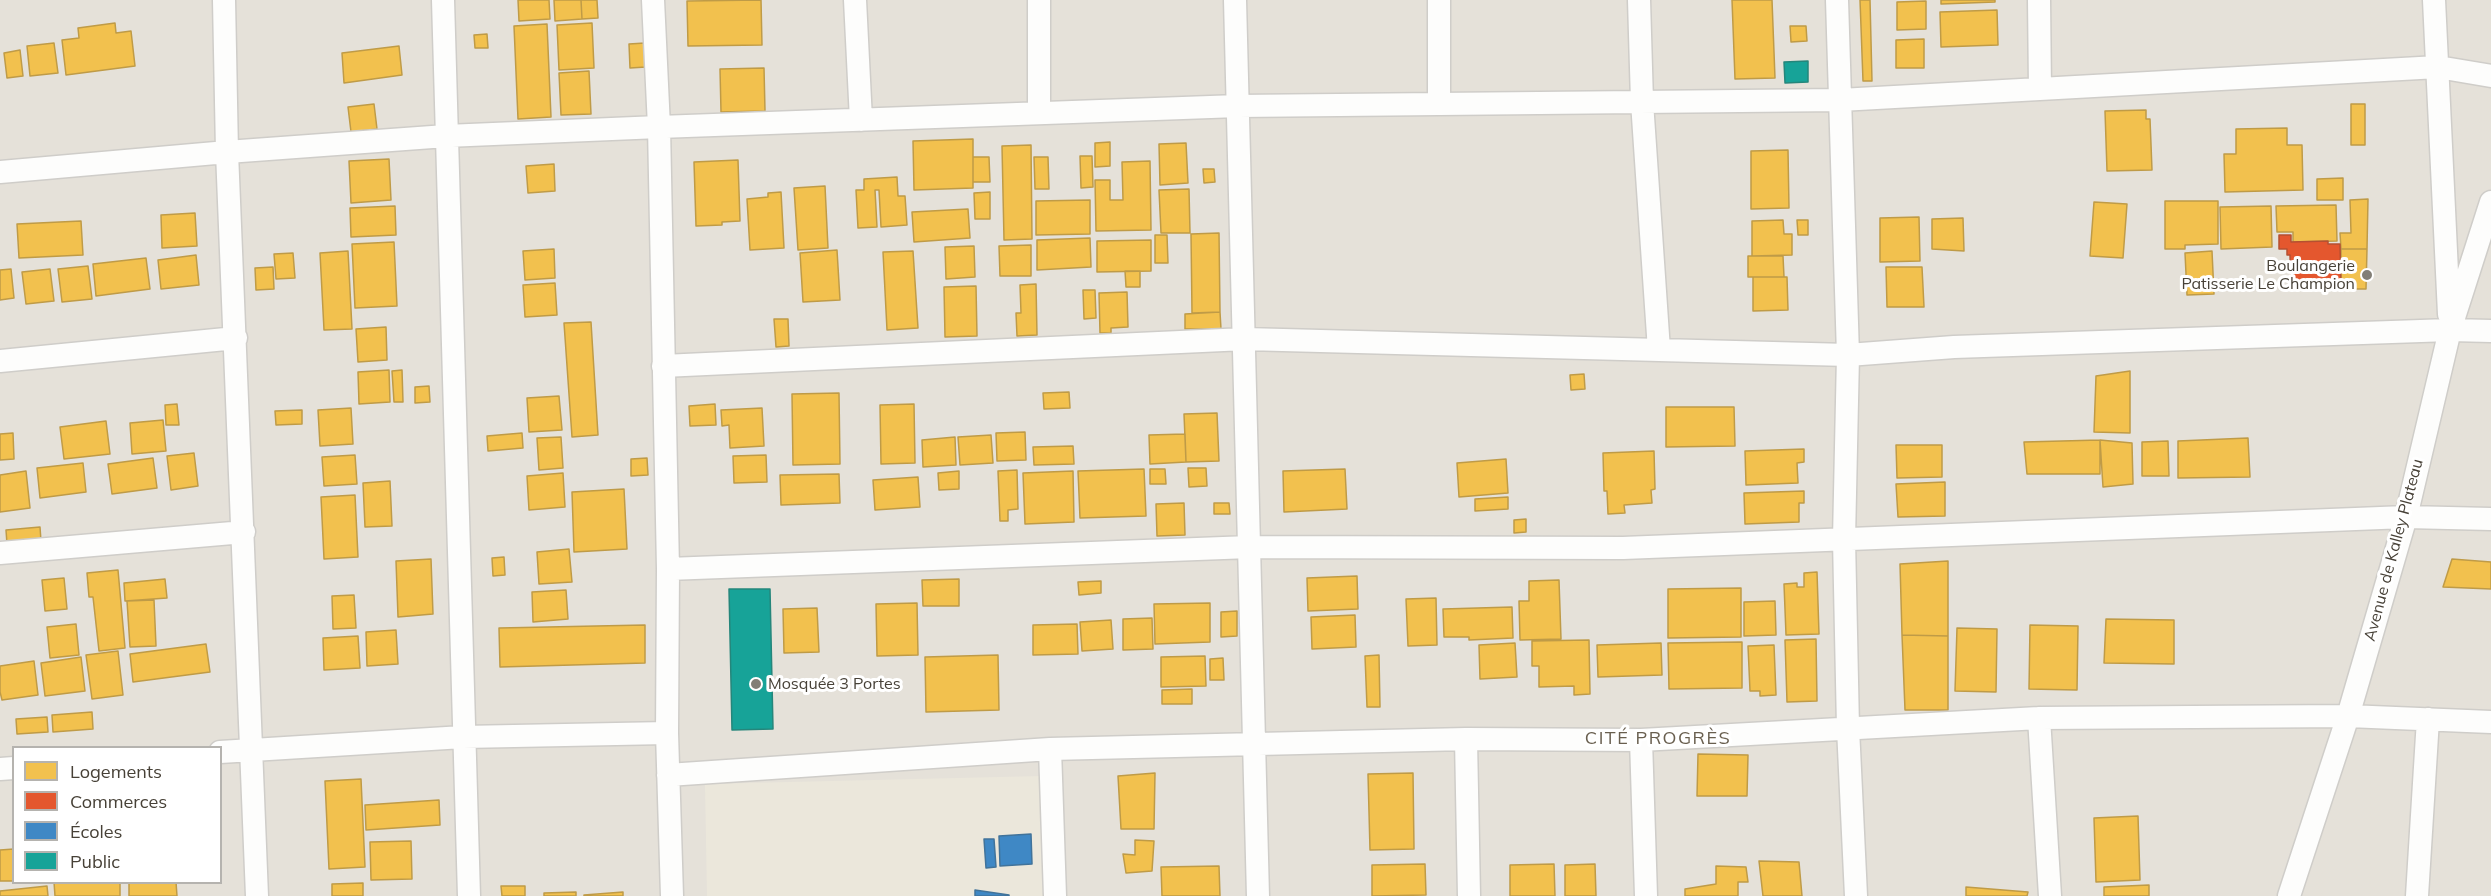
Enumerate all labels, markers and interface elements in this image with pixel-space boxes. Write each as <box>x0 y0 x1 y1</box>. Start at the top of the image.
place label: Boulangerie Patisserie Le Champion <box>2181 256 2355 294</box>
marker: Boulangerie Patisserie Le Champion <box>2360 268 2374 282</box>
street label: Avenue de Kalley Plateau <box>2360 457 2428 643</box>
place label: Mosquée 3 Portes <box>768 674 901 694</box>
marker: Mosquée 3 Portes <box>749 677 763 691</box>
district label: CITÉ PROGRÈS <box>1585 728 1731 750</box>
legend <box>12 746 222 884</box>
text: Logements <box>70 760 162 783</box>
text: Commerces <box>70 790 167 813</box>
text: Écoles <box>70 820 123 843</box>
text: Public <box>70 850 120 873</box>

